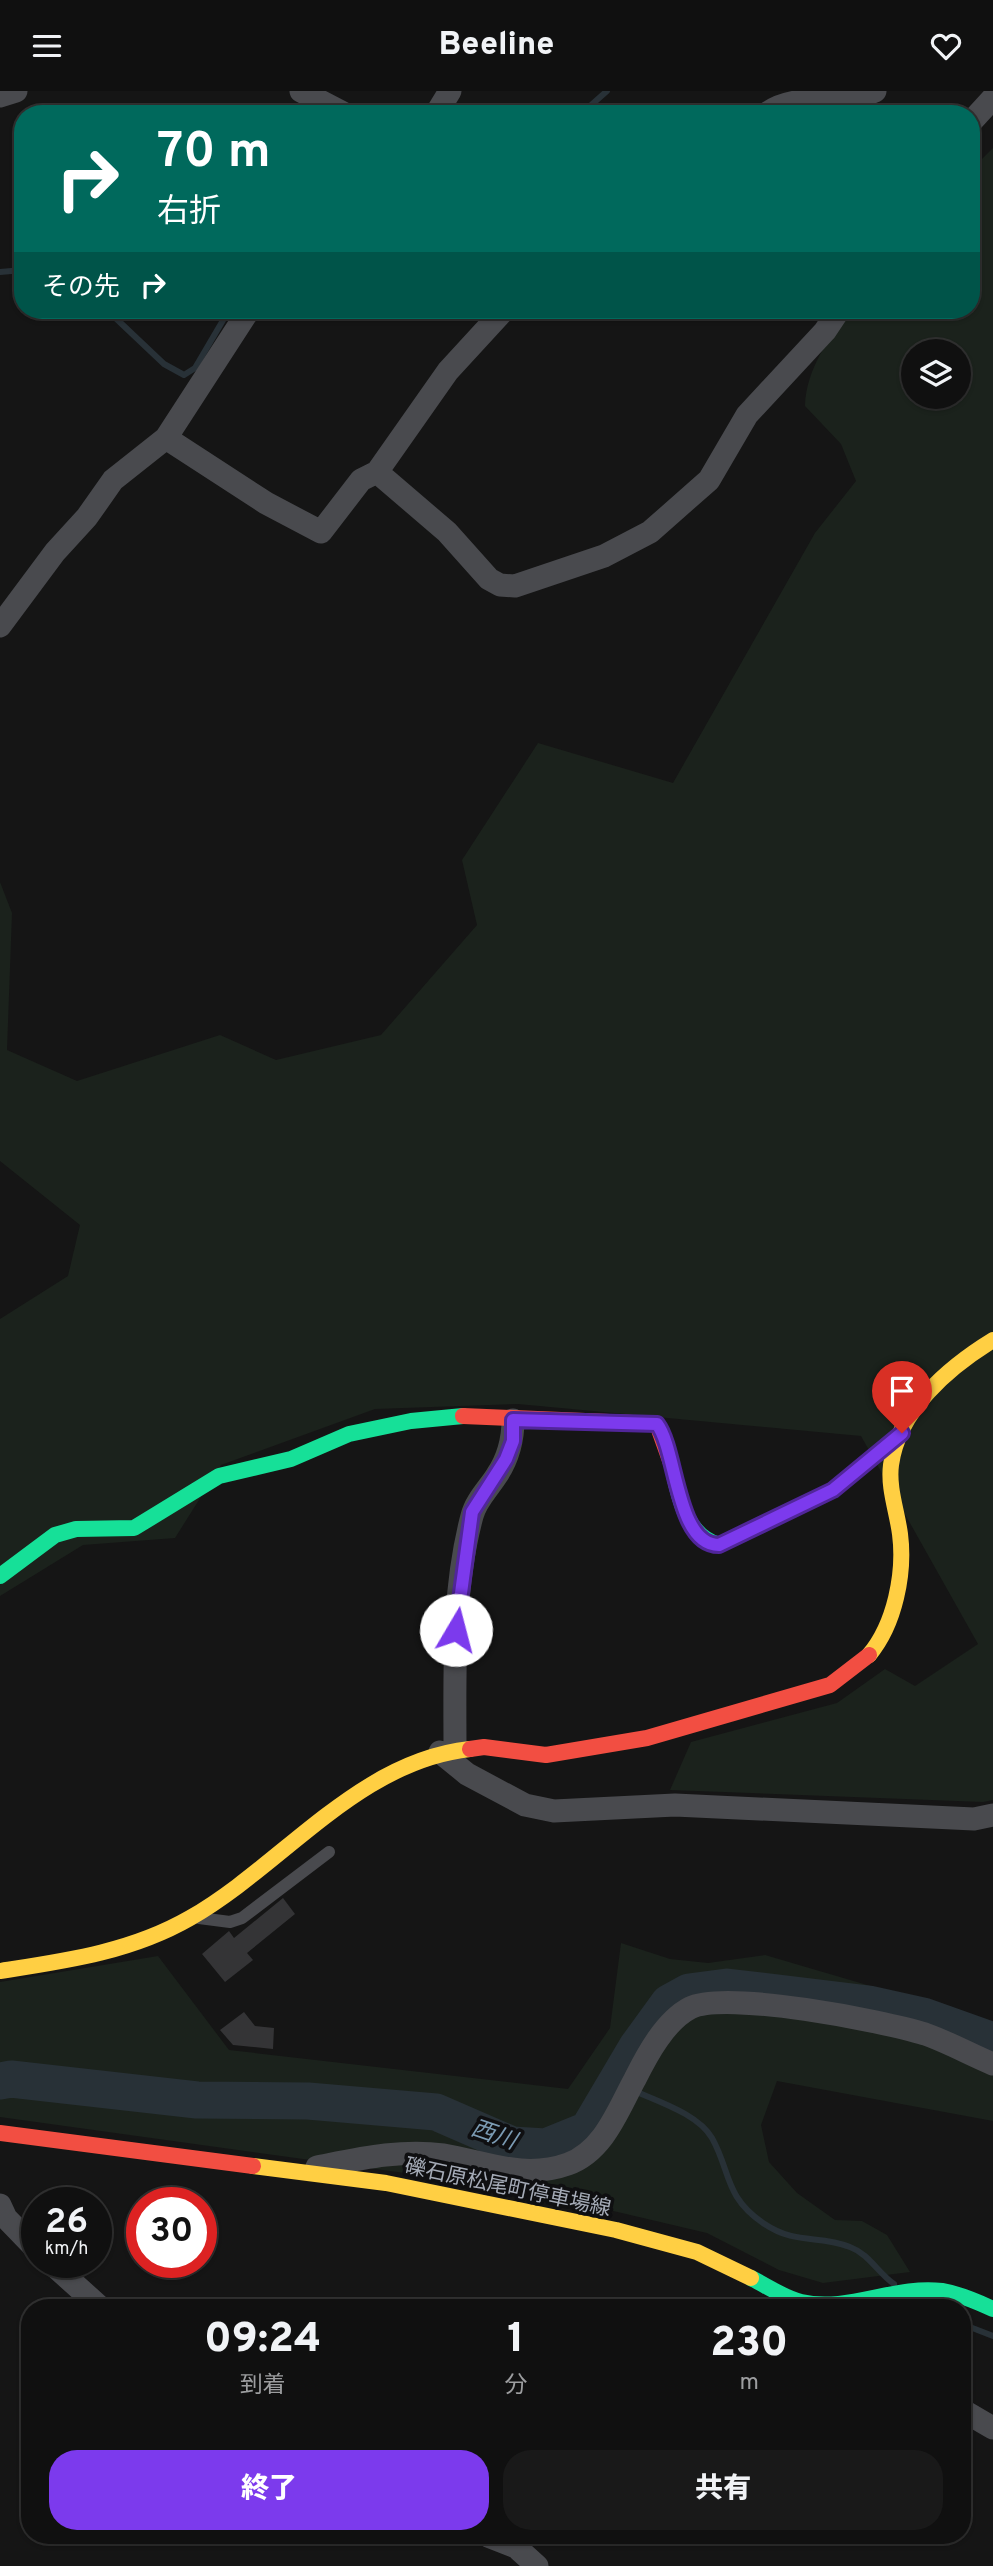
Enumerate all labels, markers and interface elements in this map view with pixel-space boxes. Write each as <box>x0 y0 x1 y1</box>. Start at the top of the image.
text: Beeline <box>439 26 554 66</box>
icon: menu <box>28 27 66 65</box>
icon: heart <box>927 27 965 65</box>
text: 70 m <box>157 123 271 185</box>
icon: right <box>42 133 133 224</box>
text: 右折 <box>157 193 221 233</box>
icon: right <box>134 266 172 304</box>
text: その先 <box>42 272 120 305</box>
map controls <box>901 339 971 409</box>
button: layers <box>901 339 971 409</box>
pin <box>872 1361 932 1433</box>
icon: arrive <box>883 1372 921 1410</box>
position arrow <box>419 1593 493 1667</box>
water label: 西川 <box>467 2115 522 2159</box>
street label: 礫石原松尾町停車場線 <box>402 2153 613 2224</box>
speed limit sign: 30 <box>126 2187 217 2278</box>
text: 26 <box>45 2201 88 2245</box>
text: km/h <box>45 2238 88 2261</box>
text: 09:24 <box>204 2314 321 2367</box>
text: 1 <box>507 2314 524 2367</box>
text: 230 <box>710 2318 788 2371</box>
text: m <box>739 2369 759 2398</box>
text: 到着 <box>240 2372 286 2401</box>
text: 分 <box>504 2372 527 2401</box>
button: 終了 <box>49 2450 489 2530</box>
button: 共有 <box>503 2450 943 2530</box>

